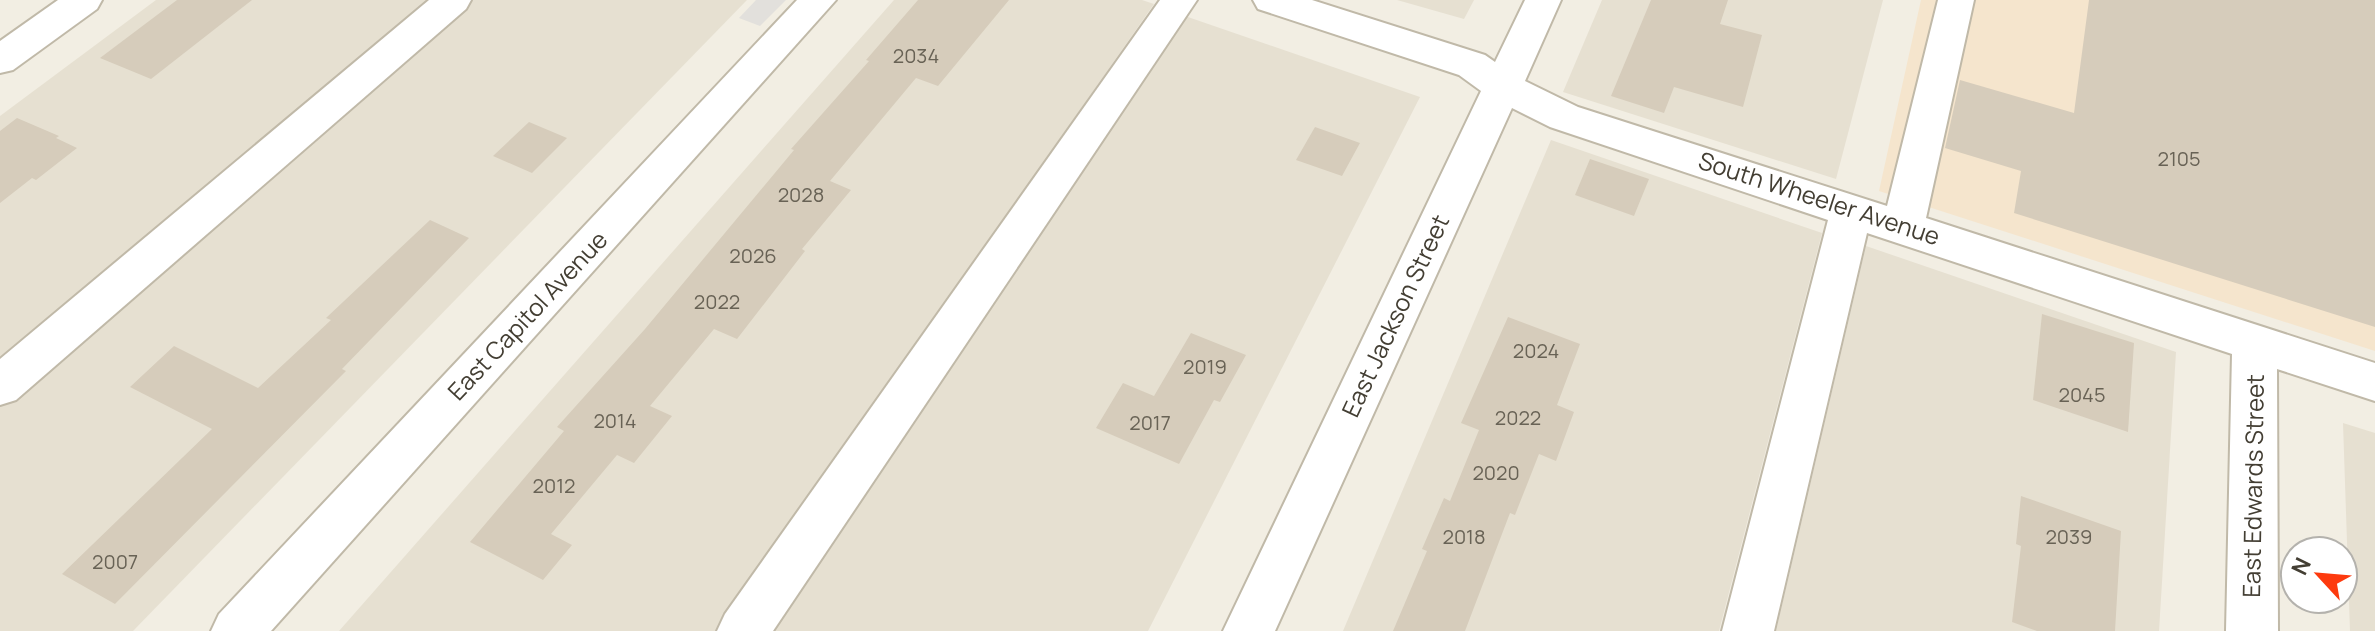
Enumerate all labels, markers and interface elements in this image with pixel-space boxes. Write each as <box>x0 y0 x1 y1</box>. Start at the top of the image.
house number: 2034 <box>893 42 939 69</box>
street label: South Wheeler Avenue <box>1695 143 1944 252</box>
house number: 2105 <box>2158 145 2200 172</box>
house number: 2028 <box>778 181 824 208</box>
street label: East Jackson Street <box>1333 209 1456 422</box>
street label: East Capitol Avenue <box>440 223 614 407</box>
house number: 2026 <box>729 242 777 269</box>
house number: 2022 <box>694 288 740 315</box>
house number: 2024 <box>1513 337 1559 364</box>
house number: 2019 <box>1183 353 1227 380</box>
street label: East Edwards Street <box>2234 374 2271 598</box>
house number: 2045 <box>2059 381 2105 408</box>
house number: 2022 <box>1495 404 1541 431</box>
house number: 2014 <box>593 407 637 434</box>
house number: 2017 <box>1129 409 1171 436</box>
house number: 2020 <box>1472 459 1520 486</box>
house number: 2012 <box>533 472 575 499</box>
house number: 2018 <box>1442 523 1486 550</box>
house number: 2039 <box>2045 523 2093 550</box>
north arrow <box>2279 535 2359 615</box>
house number: 2007 <box>92 548 138 575</box>
text: N <box>2284 553 2318 580</box>

